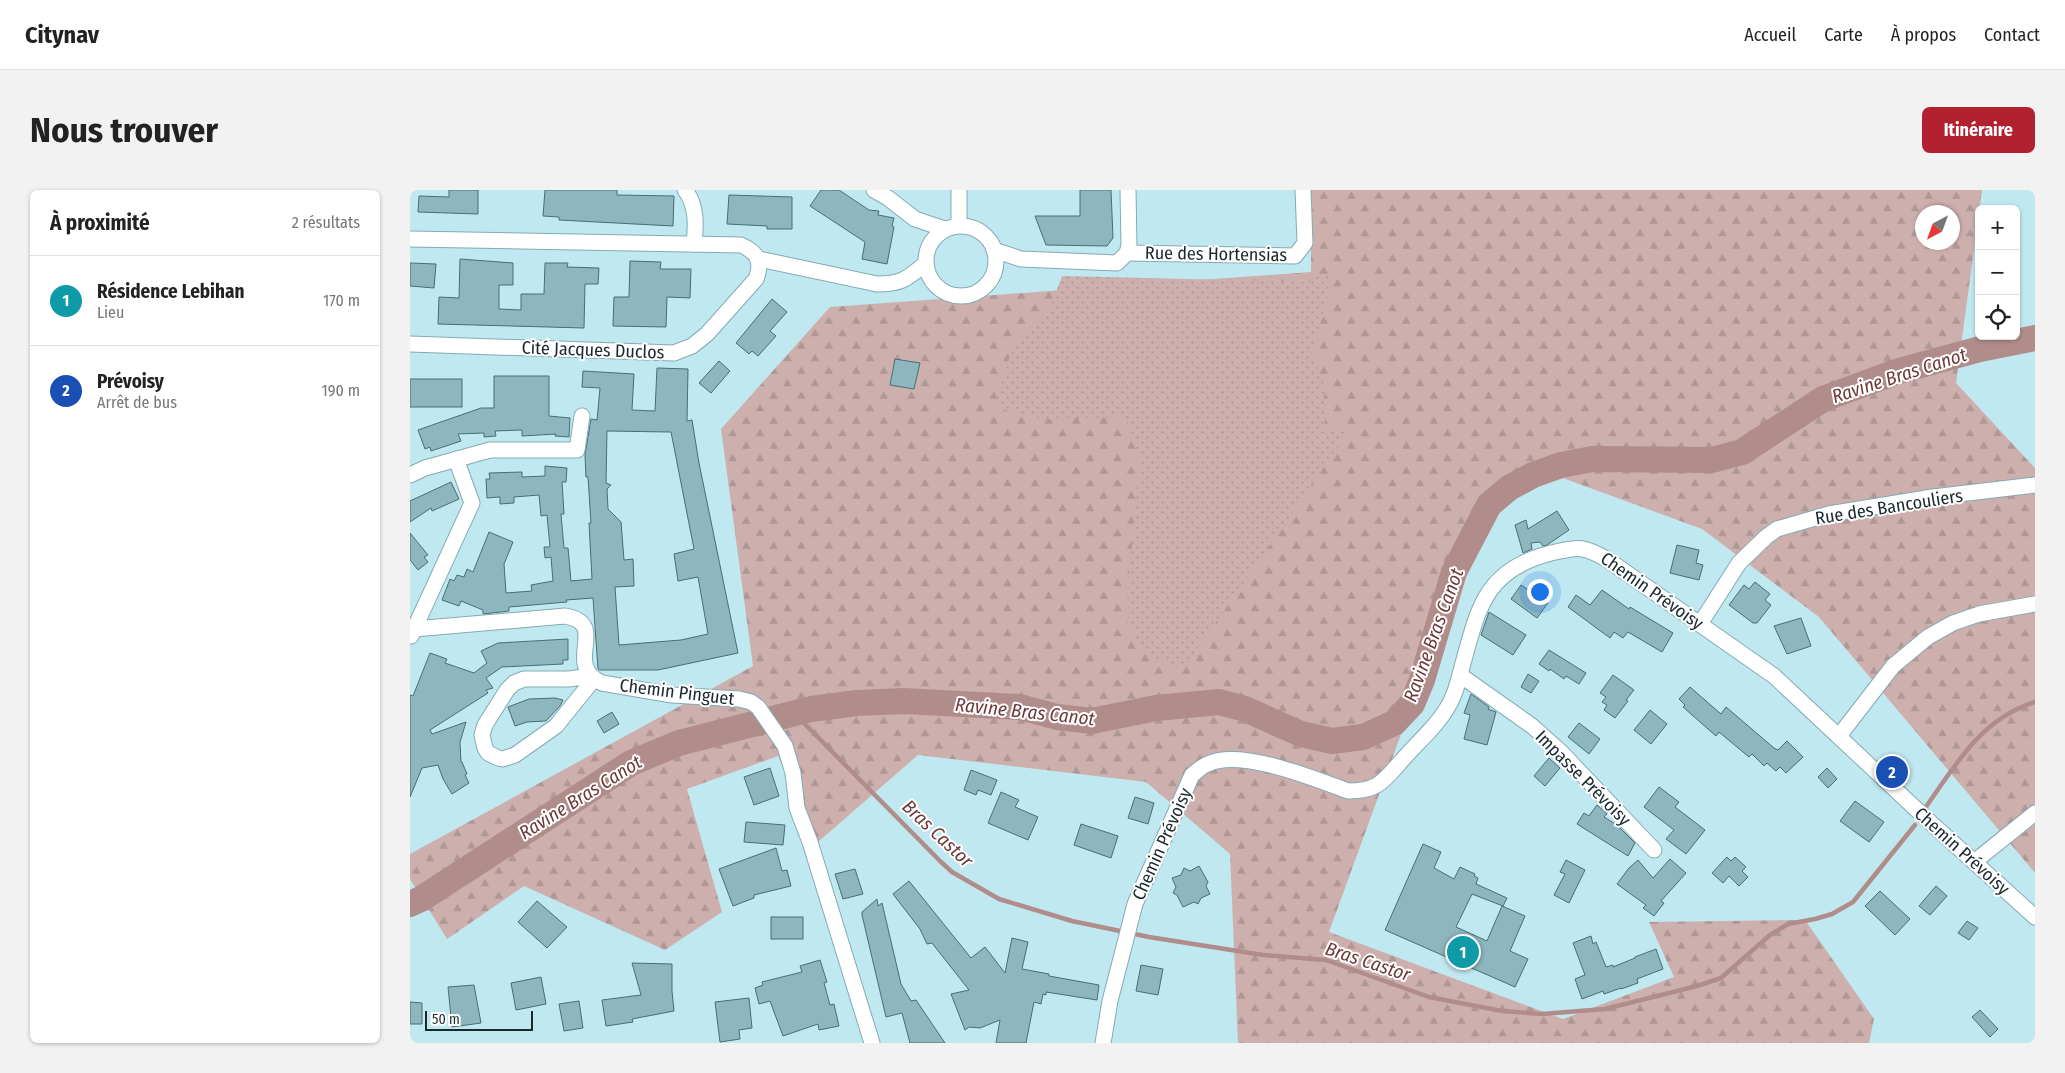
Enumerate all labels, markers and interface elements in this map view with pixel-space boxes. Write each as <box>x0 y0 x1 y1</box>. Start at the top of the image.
text: Citynav <box>25 21 99 49</box>
text: Accueil <box>1744 24 1796 46</box>
text: Carte <box>1824 24 1863 46</box>
text: À propos <box>1891 24 1956 46</box>
text: Contact <box>1984 24 2040 46</box>
button: Itinéraire <box>1922 107 2035 153</box>
text: Nous trouver <box>30 109 218 151</box>
north arrow <box>1915 205 1960 250</box>
map controls <box>1975 205 2020 340</box>
button: + <box>1975 205 2020 250</box>
text: À proximité <box>50 210 150 236</box>
text: 2 résultats <box>292 213 360 232</box>
street label: Rue des Hortensias <box>1145 242 1288 266</box>
button: − <box>1975 250 2020 295</box>
text: Résidence Lebihan <box>97 280 244 303</box>
text: 1 <box>63 291 69 310</box>
text: 170 m <box>323 291 360 310</box>
button: locate <box>1975 295 2020 340</box>
text: Lieu <box>97 303 124 322</box>
street label: Cité Jacques Duclos <box>521 337 665 363</box>
water label: Ravine Bras Canot <box>1829 343 1970 408</box>
text: Prévoisy <box>97 370 164 393</box>
text: 2 <box>62 381 70 400</box>
text: 190 m <box>322 381 360 400</box>
text: Arrêt de bus <box>97 393 177 412</box>
street label: Rue des Bancouliers <box>1814 484 1965 530</box>
street label: Chemin Prévoisy <box>1596 547 1708 635</box>
water label: Ravine Bras Canot <box>1399 565 1469 705</box>
your location <box>1527 579 1553 605</box>
street label: Chemin Pinguet <box>618 674 736 710</box>
water label: Ravine Bras Canot <box>954 693 1097 730</box>
street label: Impasse Prévoisy <box>1531 726 1635 830</box>
water label: Ravine Bras Canot <box>515 750 646 844</box>
pin: 2 <box>1876 753 1908 791</box>
street label: Chemin Prévoisy <box>1127 784 1197 904</box>
water label: Bras Castor <box>898 795 979 873</box>
street label: Chemin Prévoisy <box>1910 803 2014 899</box>
pin: 1 <box>1447 933 1479 971</box>
water label: Bras Castor <box>1322 937 1415 986</box>
scale bar <box>425 1008 532 1031</box>
text: 50 m <box>432 1011 460 1028</box>

